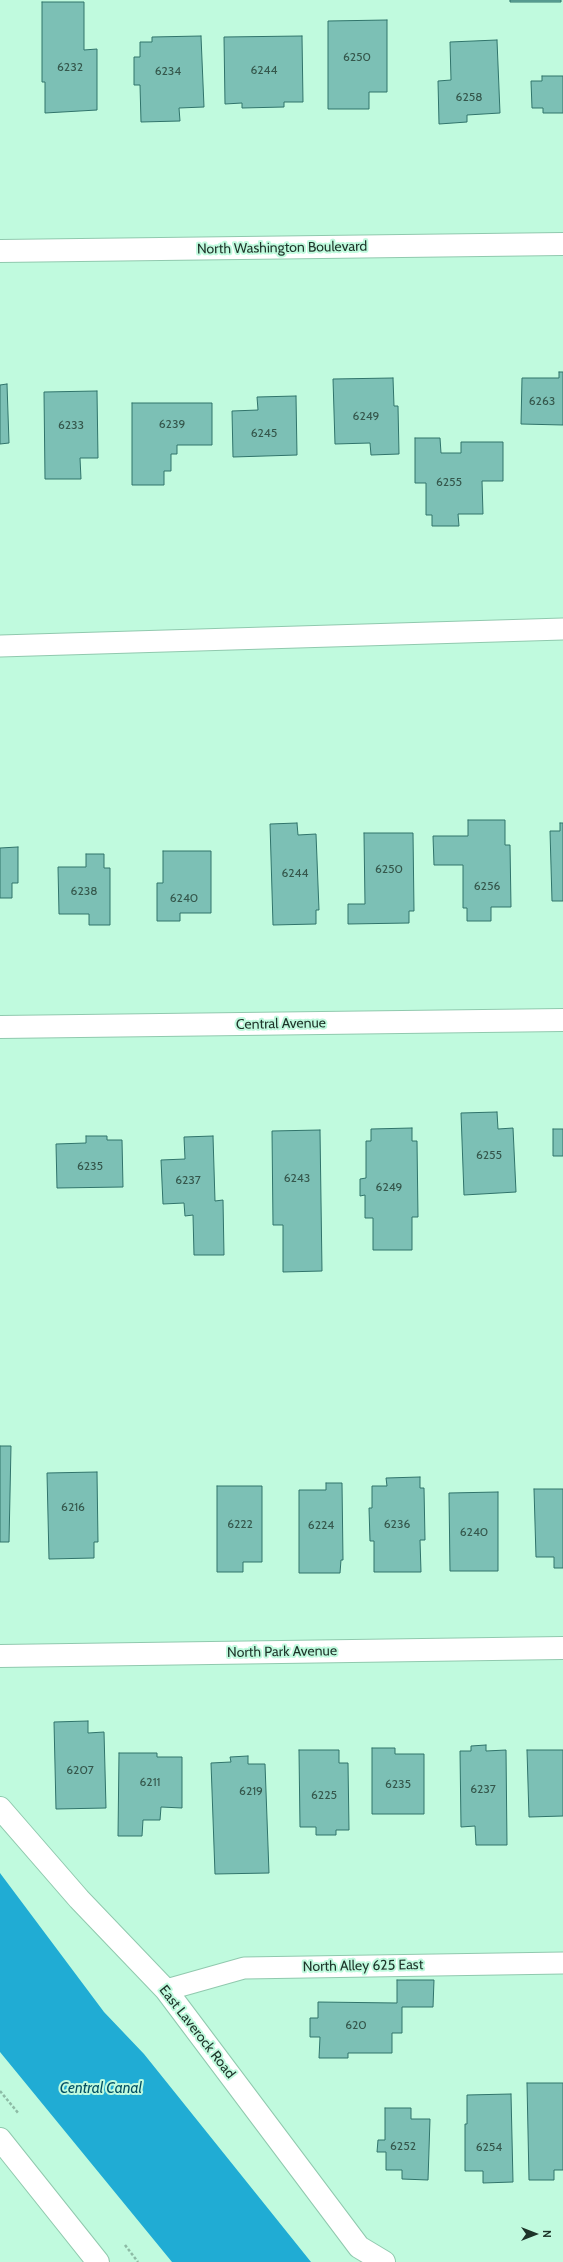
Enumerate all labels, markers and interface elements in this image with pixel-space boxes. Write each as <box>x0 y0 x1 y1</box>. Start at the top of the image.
house number: 6250 <box>343 50 371 64</box>
house number: 6232 <box>57 60 83 74</box>
house number: 6244 <box>251 63 277 77</box>
house number: 6234 <box>155 64 181 78</box>
house number: 6258 <box>456 90 482 104</box>
street label: North Washington Boulevard <box>197 238 367 258</box>
house number: 6263 <box>529 394 555 408</box>
house number: 6249 <box>353 409 379 423</box>
house number: 6239 <box>159 417 185 431</box>
house number: 6233 <box>58 418 84 432</box>
house number: 6245 <box>251 426 277 440</box>
house number: 6255 <box>436 475 462 489</box>
house number: 6250 <box>375 862 403 876</box>
house number: 6244 <box>282 866 308 880</box>
house number: 6256 <box>474 879 500 893</box>
house number: 6238 <box>71 884 97 898</box>
house number: 6240 <box>170 891 198 905</box>
street label: Central Avenue <box>236 1015 326 1033</box>
house number: 6255 <box>476 1148 502 1162</box>
house number: 6235 <box>77 1159 103 1173</box>
house number: 6243 <box>284 1171 310 1185</box>
house number: 6237 <box>175 1173 201 1187</box>
house number: 6249 <box>376 1180 402 1194</box>
house number: 6216 <box>61 1500 85 1514</box>
house number: 6222 <box>227 1517 253 1531</box>
house number: 6236 <box>384 1517 410 1531</box>
house number: 6224 <box>308 1518 334 1532</box>
house number: 6240 <box>460 1525 488 1539</box>
street label: North Park Avenue <box>227 1643 337 1661</box>
house number: 6207 <box>66 1763 94 1777</box>
house number: 6211 <box>140 1775 160 1789</box>
house number: 6235 <box>385 1777 411 1791</box>
house number: 6237 <box>470 1782 496 1796</box>
house number: 6219 <box>239 1784 263 1798</box>
house number: 6225 <box>311 1788 337 1802</box>
street label: North Alley 625 East <box>303 1957 423 1975</box>
street label: East Laverock Road <box>155 1982 239 2082</box>
house number: 620 <box>345 2018 367 2032</box>
water label: Central Canal <box>60 2080 142 2098</box>
house number: 6252 <box>390 2139 416 2153</box>
house number: 6254 <box>476 2140 502 2154</box>
north arrow <box>515 2214 555 2254</box>
text: N <box>540 2230 554 2238</box>

